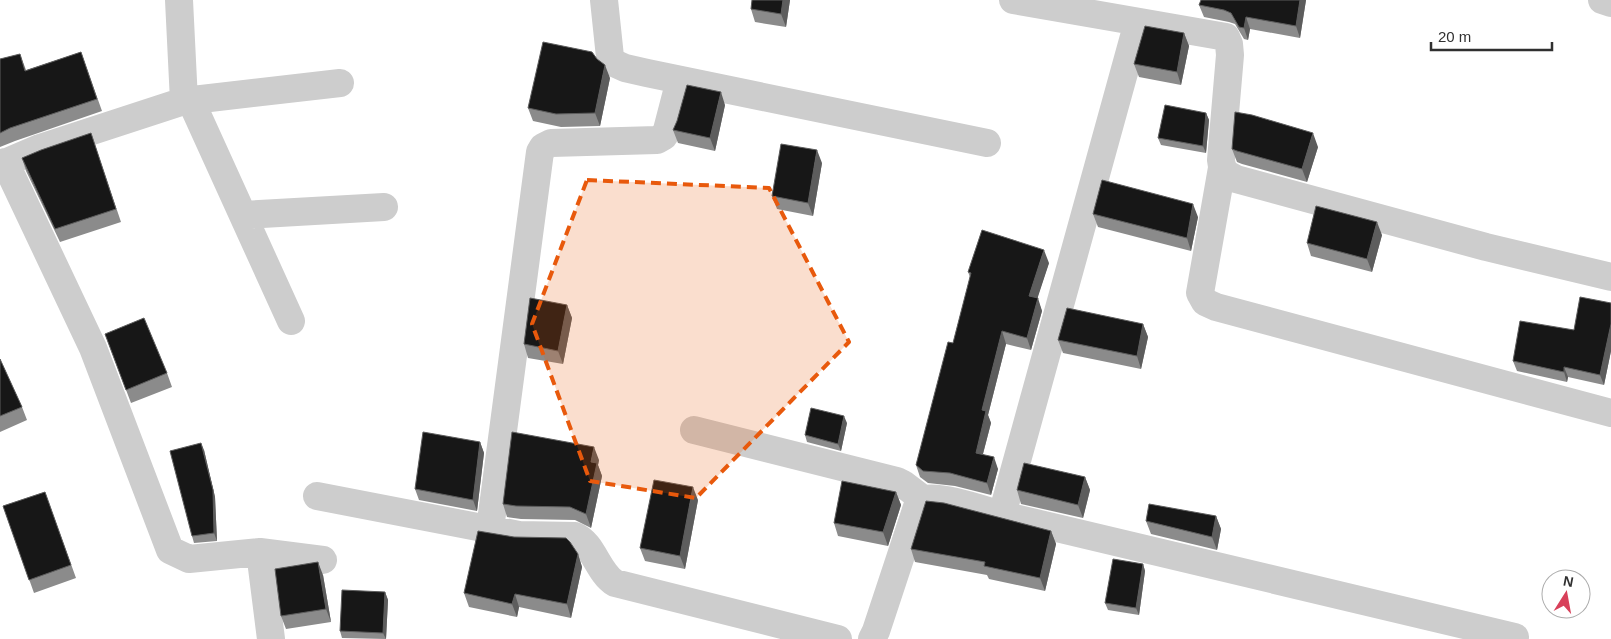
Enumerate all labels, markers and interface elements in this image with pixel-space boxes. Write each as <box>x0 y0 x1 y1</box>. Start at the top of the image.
scale bar <box>1431 20 1552 52</box>
text: 20 m <box>1438 28 1471 45</box>
north arrow <box>1541 569 1591 619</box>
text: N <box>1562 572 1575 590</box>

